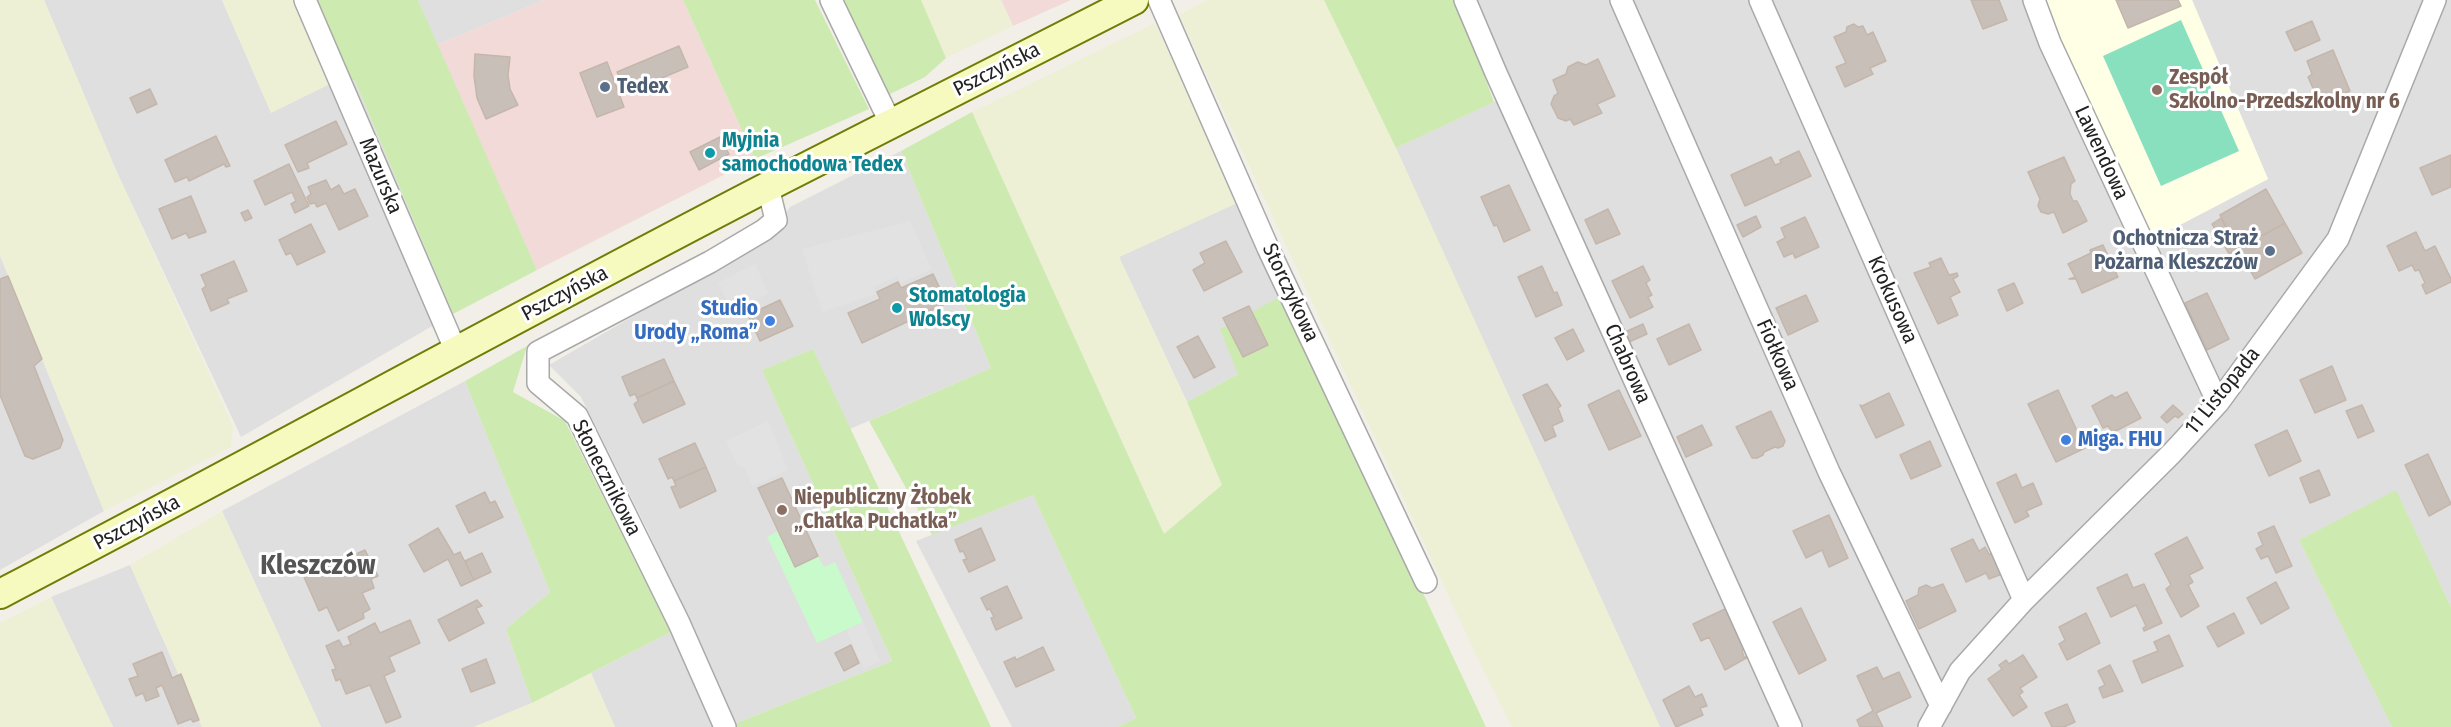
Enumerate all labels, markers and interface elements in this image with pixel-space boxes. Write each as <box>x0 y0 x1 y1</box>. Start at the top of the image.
street label: Pszczyńska <box>949 37 1045 103</box>
place label: Zespół Szkolno-Przedszkolny nr 6 <box>2169 65 2400 115</box>
place label: Tedex <box>617 74 668 100</box>
marker: Tedex <box>598 80 612 94</box>
marker: Zespół Szkolno-Przedszkolny nr 6 <box>2150 83 2164 97</box>
street label: Lawendowa <box>2068 102 2134 204</box>
place label: Myjnia samochodowa Tedex <box>722 128 903 178</box>
street label: Mazurska <box>353 134 407 218</box>
marker: Myjnia samochodowa Tedex <box>703 146 717 160</box>
place label: Ochotnicza Straż Pożarna Kleszczów <box>2094 226 2258 276</box>
street label: Storczykowa <box>1256 240 1324 346</box>
marker: Ochotnicza Straż Pożarna Kleszczów <box>2263 244 2277 258</box>
street label: Krokusowa <box>1862 252 1922 348</box>
street label: Pszczyńska <box>518 261 612 327</box>
place label: Stomatologia Wolscy <box>909 283 1026 333</box>
place label: Studio Urody „Roma” <box>634 296 758 346</box>
marker: Stomatologia Wolscy <box>890 301 904 315</box>
marker: Studio Urody „Roma” <box>763 314 777 328</box>
street label: Fiołkowa <box>1750 315 1804 395</box>
street label: Chabrowa <box>1598 320 1656 408</box>
street label: 11 Listopada <box>2180 342 2266 440</box>
street label: Słonecznikowa <box>566 416 646 540</box>
place label: Miga. FHU <box>2078 427 2162 453</box>
marker: Miga. FHU <box>2059 433 2073 447</box>
place label: Niepubliczny Żłobek „Chatka Puchatka” <box>794 485 971 535</box>
street label: Pszczyńska <box>90 490 184 556</box>
marker: Niepubliczny Żłobek „Chatka Puchatka” <box>775 503 789 517</box>
district label: Kleszczów <box>260 550 376 582</box>

